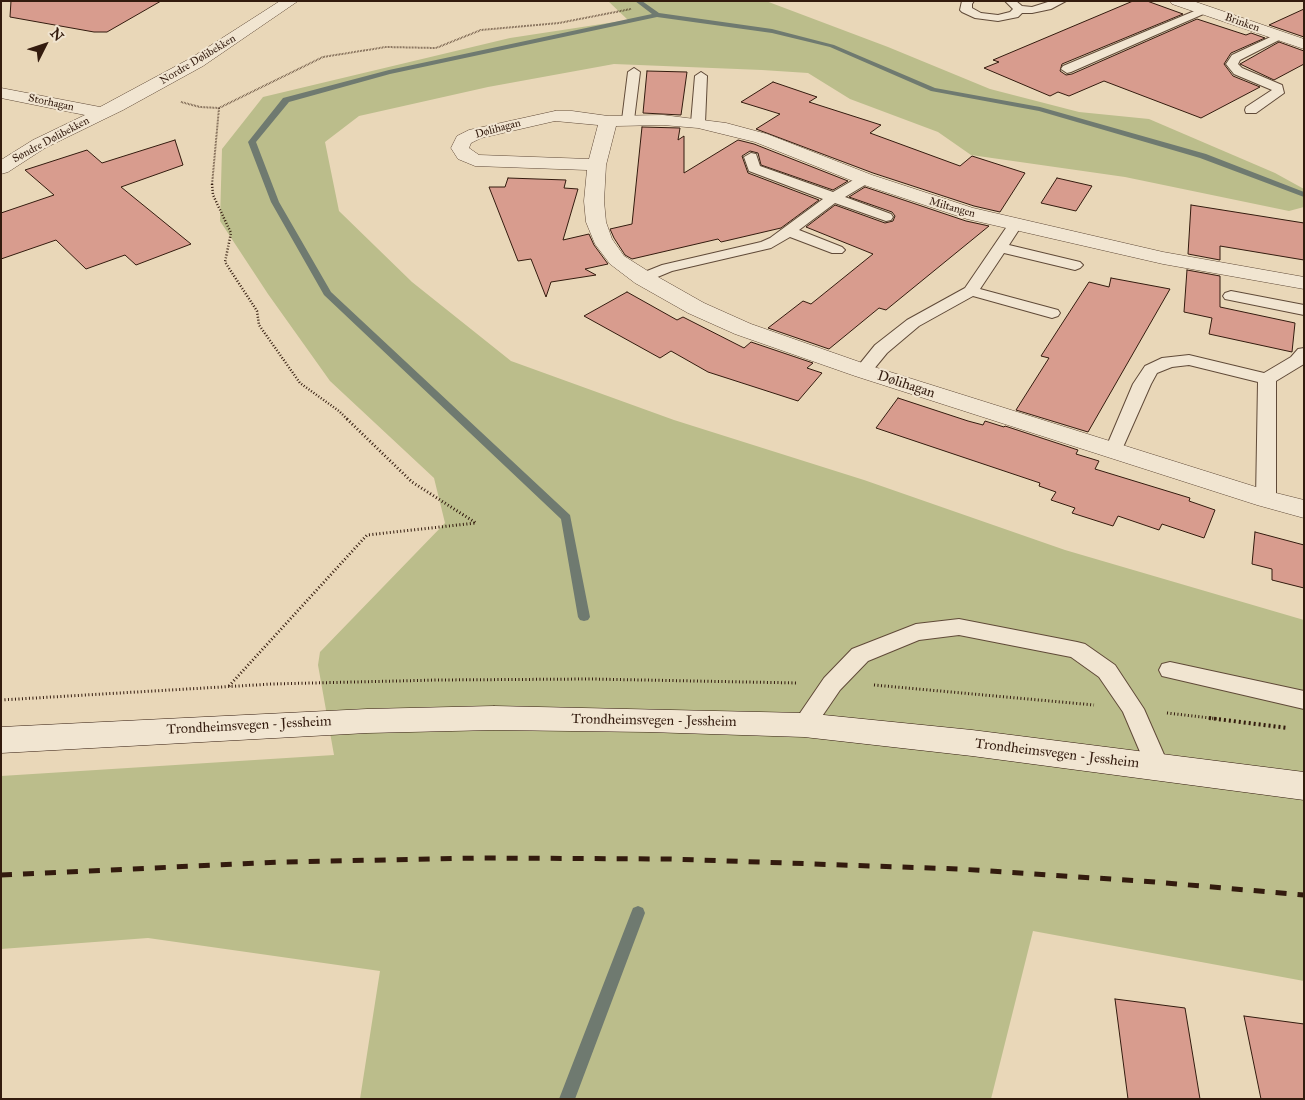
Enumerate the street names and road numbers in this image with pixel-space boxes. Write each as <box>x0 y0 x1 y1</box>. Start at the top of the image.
street label: Brinken <box>1223 11 1261 35</box>
street label: Nordre Dølibekken <box>158 32 238 88</box>
street label: Storhagan <box>27 92 75 114</box>
street label: Søndre Dølibekken <box>10 114 92 166</box>
street label: Dølihagan <box>474 117 522 141</box>
street label: Miltangen <box>927 195 977 221</box>
street label: Dølihagan <box>875 368 937 402</box>
street label: Trondheimsvegen - Jessheim <box>571 711 737 731</box>
street label: Trondheimsvegen - Jessheim <box>166 713 332 739</box>
street label: Trondheimsvegen - Jessheim <box>974 736 1140 772</box>

